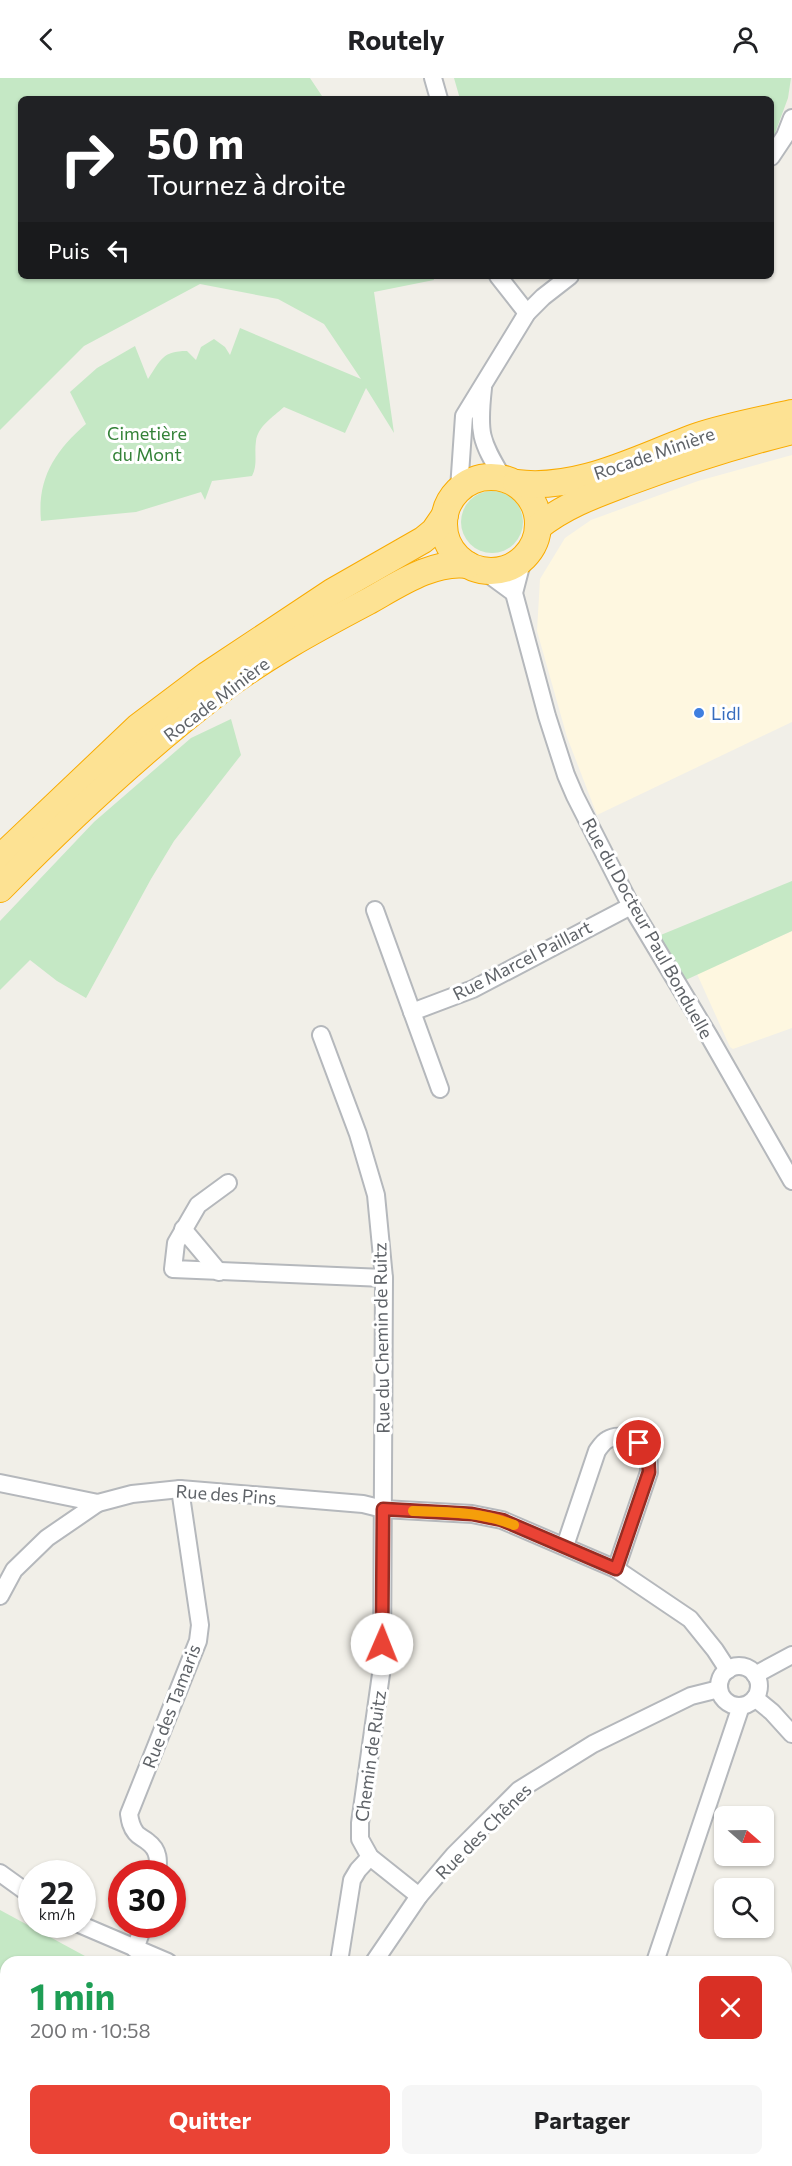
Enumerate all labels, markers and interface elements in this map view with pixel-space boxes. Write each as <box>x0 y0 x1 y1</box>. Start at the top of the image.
icon: back <box>30 23 63 56</box>
text: Routely <box>348 23 444 56</box>
icon: person <box>729 23 762 56</box>
text: 50 m <box>147 116 244 168</box>
icon: right <box>48 120 126 198</box>
text: Tournez à droite <box>147 168 346 201</box>
icon: left <box>102 234 135 267</box>
text: Puis <box>48 237 90 264</box>
park label: Cimetière du Mont <box>107 422 187 465</box>
street label: Rocade Minière <box>591 422 717 484</box>
street label: Rocade Minière <box>159 652 273 746</box>
place label: Lidl <box>711 702 741 724</box>
marker: Lidl <box>692 706 706 720</box>
street label: Rue du Docteur Paul Bonduelle <box>578 814 718 1042</box>
street label: Rue Marcel Paillart <box>449 915 595 1005</box>
street label: Rue du Chemin de Ruitz <box>368 1242 394 1434</box>
pin <box>613 1417 664 1468</box>
icon: arrive <box>622 1426 655 1459</box>
street label: Rue des Pins <box>175 1480 277 1508</box>
position arrow <box>350 1612 414 1676</box>
street label: Rue des Tamaris <box>137 1641 205 1771</box>
street label: Chemin de Ruitz <box>350 1689 390 1823</box>
street label: Rue des Chênes <box>430 1778 536 1884</box>
north arrow <box>714 1806 774 1866</box>
map controls <box>714 1806 774 1938</box>
speed limit sign: 30 <box>108 1860 186 1938</box>
text: 22 <box>40 1873 74 1910</box>
button: search <box>714 1878 774 1938</box>
text: km/h <box>39 1905 75 1923</box>
text: 1 min <box>30 1973 115 2017</box>
button: close <box>699 1976 762 2039</box>
text: 200 m · 10:58 <box>30 2018 151 2042</box>
button: Quitter <box>30 2085 390 2154</box>
button: Partager <box>402 2085 762 2154</box>

